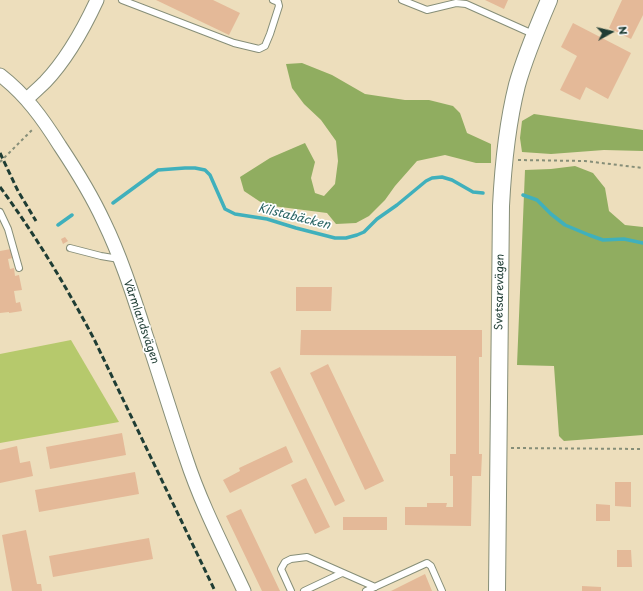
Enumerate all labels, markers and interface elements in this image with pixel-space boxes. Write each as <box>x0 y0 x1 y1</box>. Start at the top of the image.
north arrow <box>591 12 631 52</box>
text: N <box>614 25 632 36</box>
water label: Kilstabäcken <box>257 201 331 233</box>
street label: Svetsarevägen <box>493 254 507 330</box>
street label: Värmlandsvägen <box>120 278 162 366</box>

